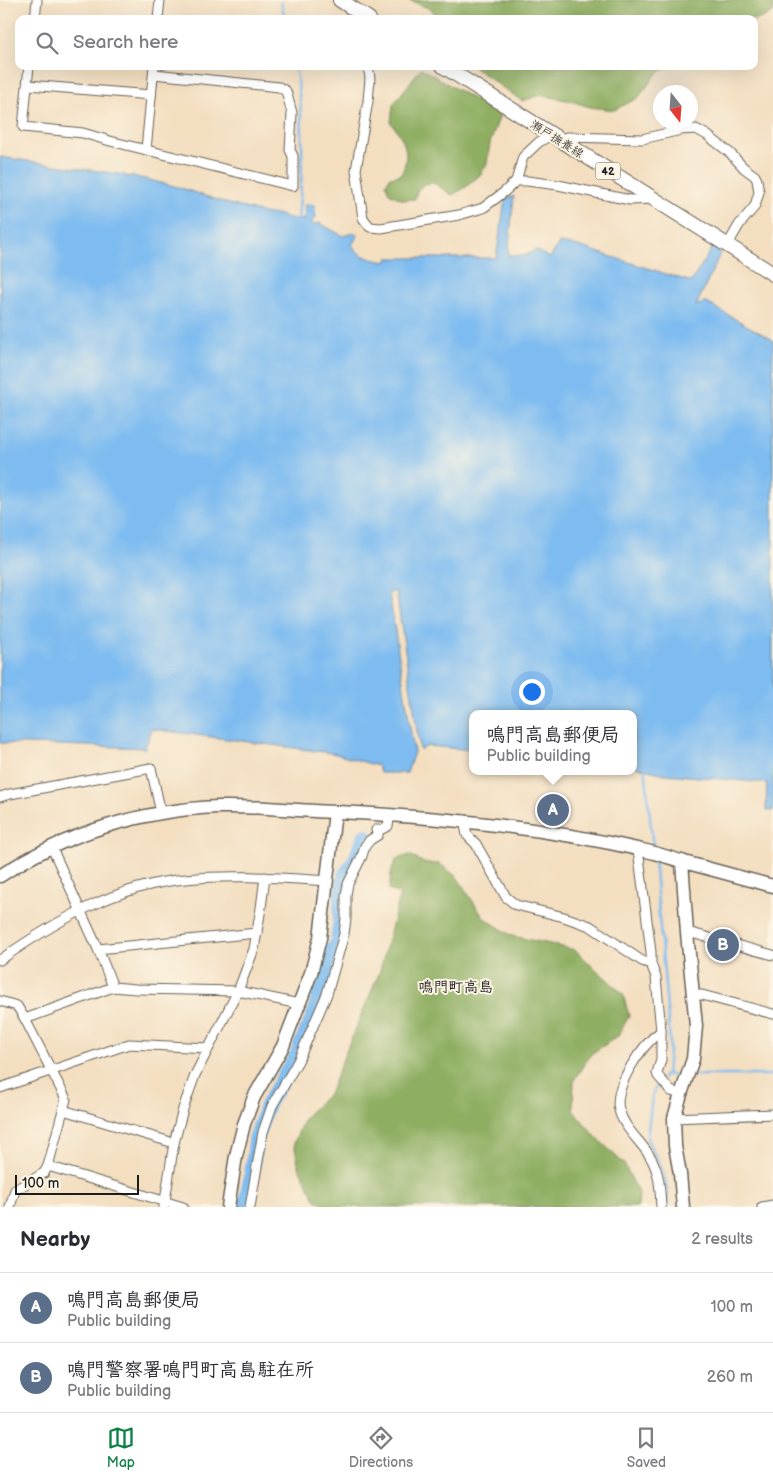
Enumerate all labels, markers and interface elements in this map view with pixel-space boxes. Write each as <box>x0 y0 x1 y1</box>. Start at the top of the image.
search box <box>15 15 758 70</box>
icon: search <box>33 29 61 57</box>
text: Search here <box>73 31 178 54</box>
north arrow <box>653 85 698 130</box>
street label: 瀬戸撫養線 <box>527 117 586 162</box>
road number: 42 <box>596 162 620 180</box>
your location <box>519 679 545 705</box>
popup <box>469 710 637 775</box>
text: 鳴門高島郵便局 <box>486 724 620 747</box>
text: Public building <box>486 747 591 766</box>
pin: A <box>537 791 569 829</box>
pin: B <box>707 926 739 964</box>
district label: 鳴門町高島 <box>418 978 494 997</box>
scale bar <box>15 1172 139 1195</box>
text: 100 m <box>22 1175 59 1192</box>
text: Nearby <box>20 1227 90 1252</box>
text: 2 results <box>691 1230 753 1249</box>
text: 鳴門高島郵便局 <box>67 1289 200 1312</box>
text: A <box>31 1298 41 1317</box>
text: 100 m <box>710 1298 753 1317</box>
text: Public building <box>67 1312 171 1331</box>
text: 鳴門警察署鳴門町高島駐在所 <box>67 1359 314 1382</box>
text: B <box>30 1368 42 1387</box>
text: 260 m <box>707 1368 753 1387</box>
text: Public building <box>67 1382 171 1401</box>
tab: Map <box>107 1424 135 1471</box>
tab: Directions <box>349 1424 413 1471</box>
tab: Saved <box>627 1424 666 1471</box>

